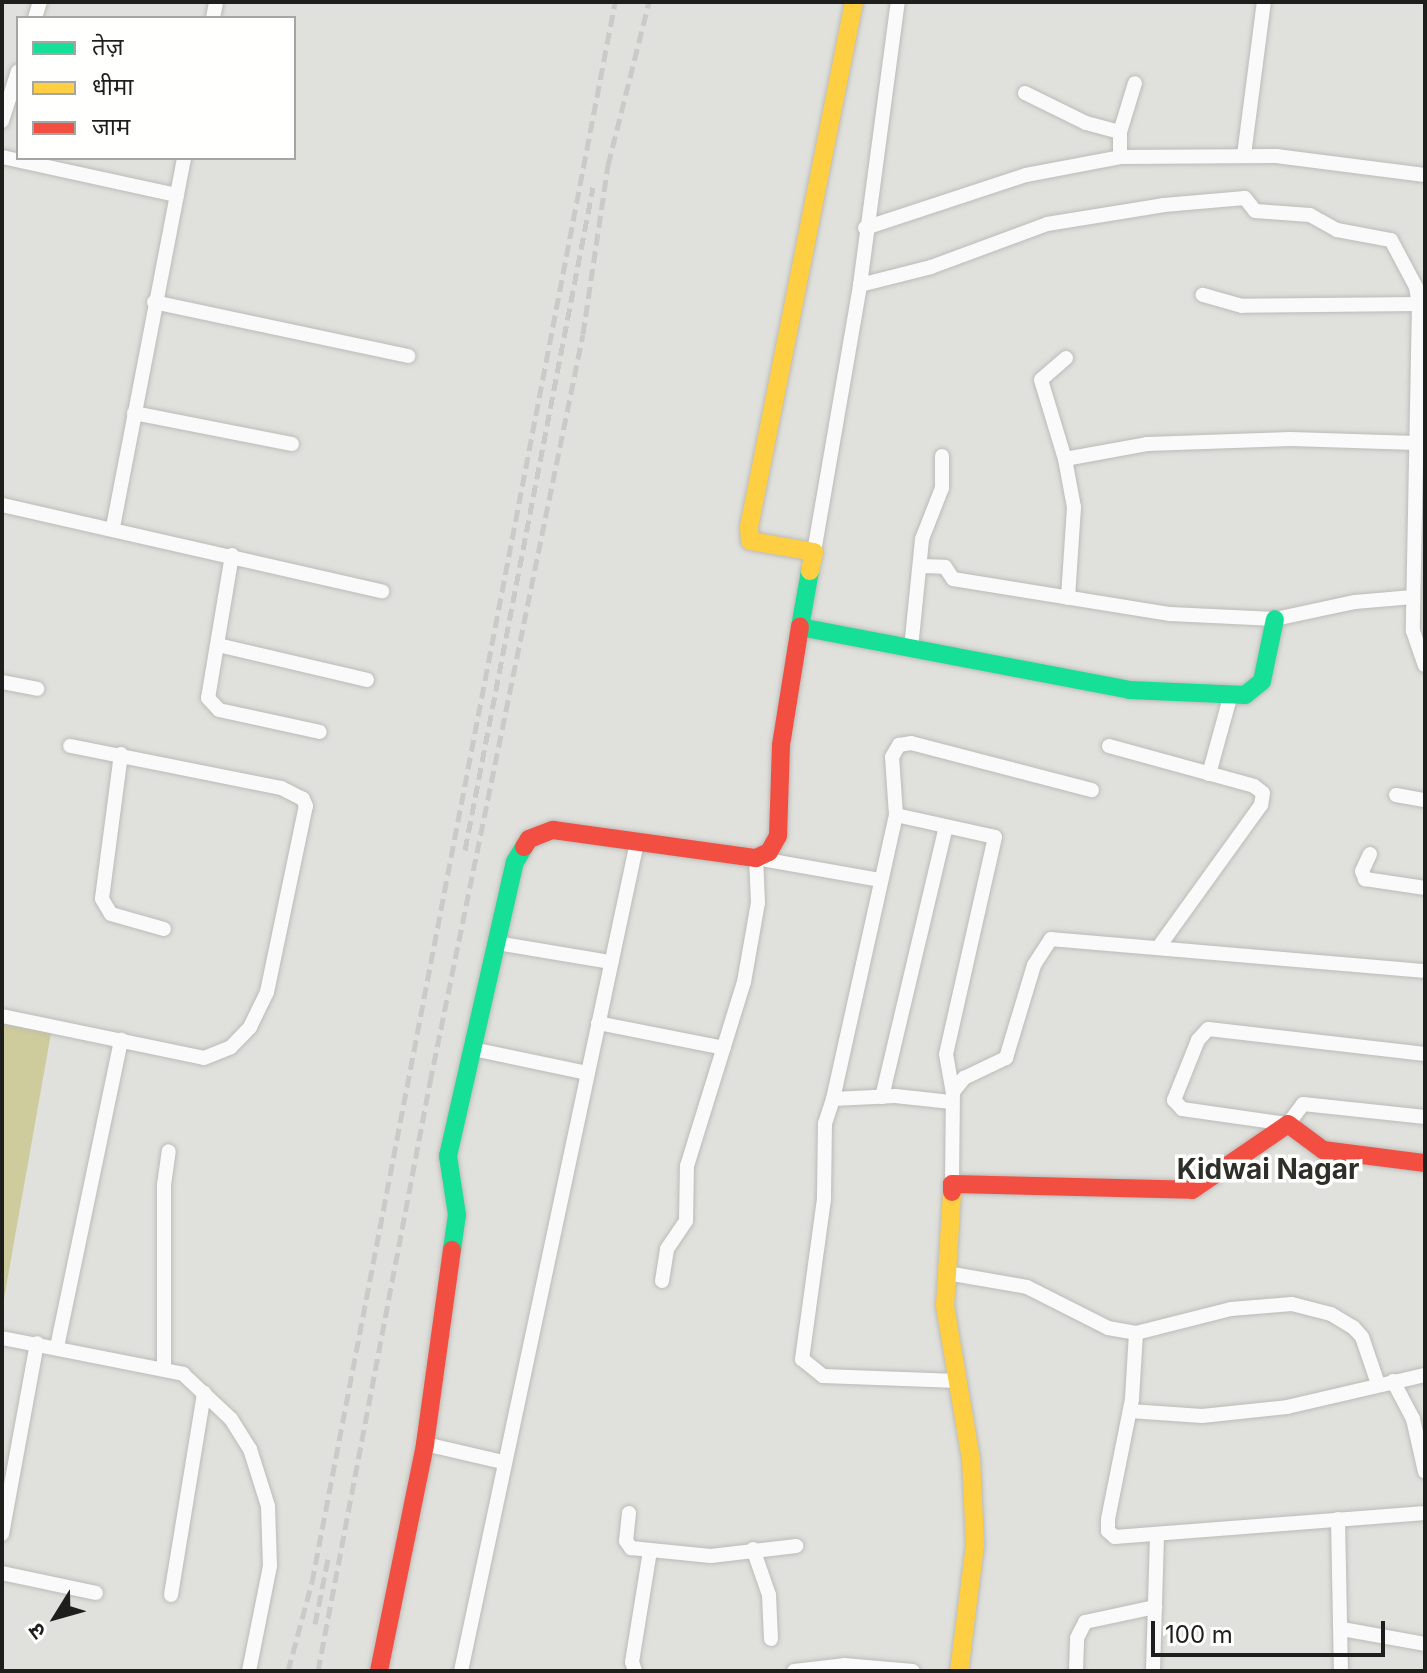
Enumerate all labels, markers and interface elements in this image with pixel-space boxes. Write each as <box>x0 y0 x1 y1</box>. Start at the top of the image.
legend <box>16 16 296 160</box>
text: तेज़ <box>92 32 124 61</box>
text: धीमा <box>92 72 134 101</box>
text: जाम <box>92 112 130 141</box>
district label: Kidwai Nagar <box>1177 1152 1359 1186</box>
north arrow <box>16 1577 96 1657</box>
scale bar <box>1155 1605 1389 1655</box>
text: उ <box>23 1618 51 1644</box>
text: 100 m <box>1165 1620 1233 1649</box>

